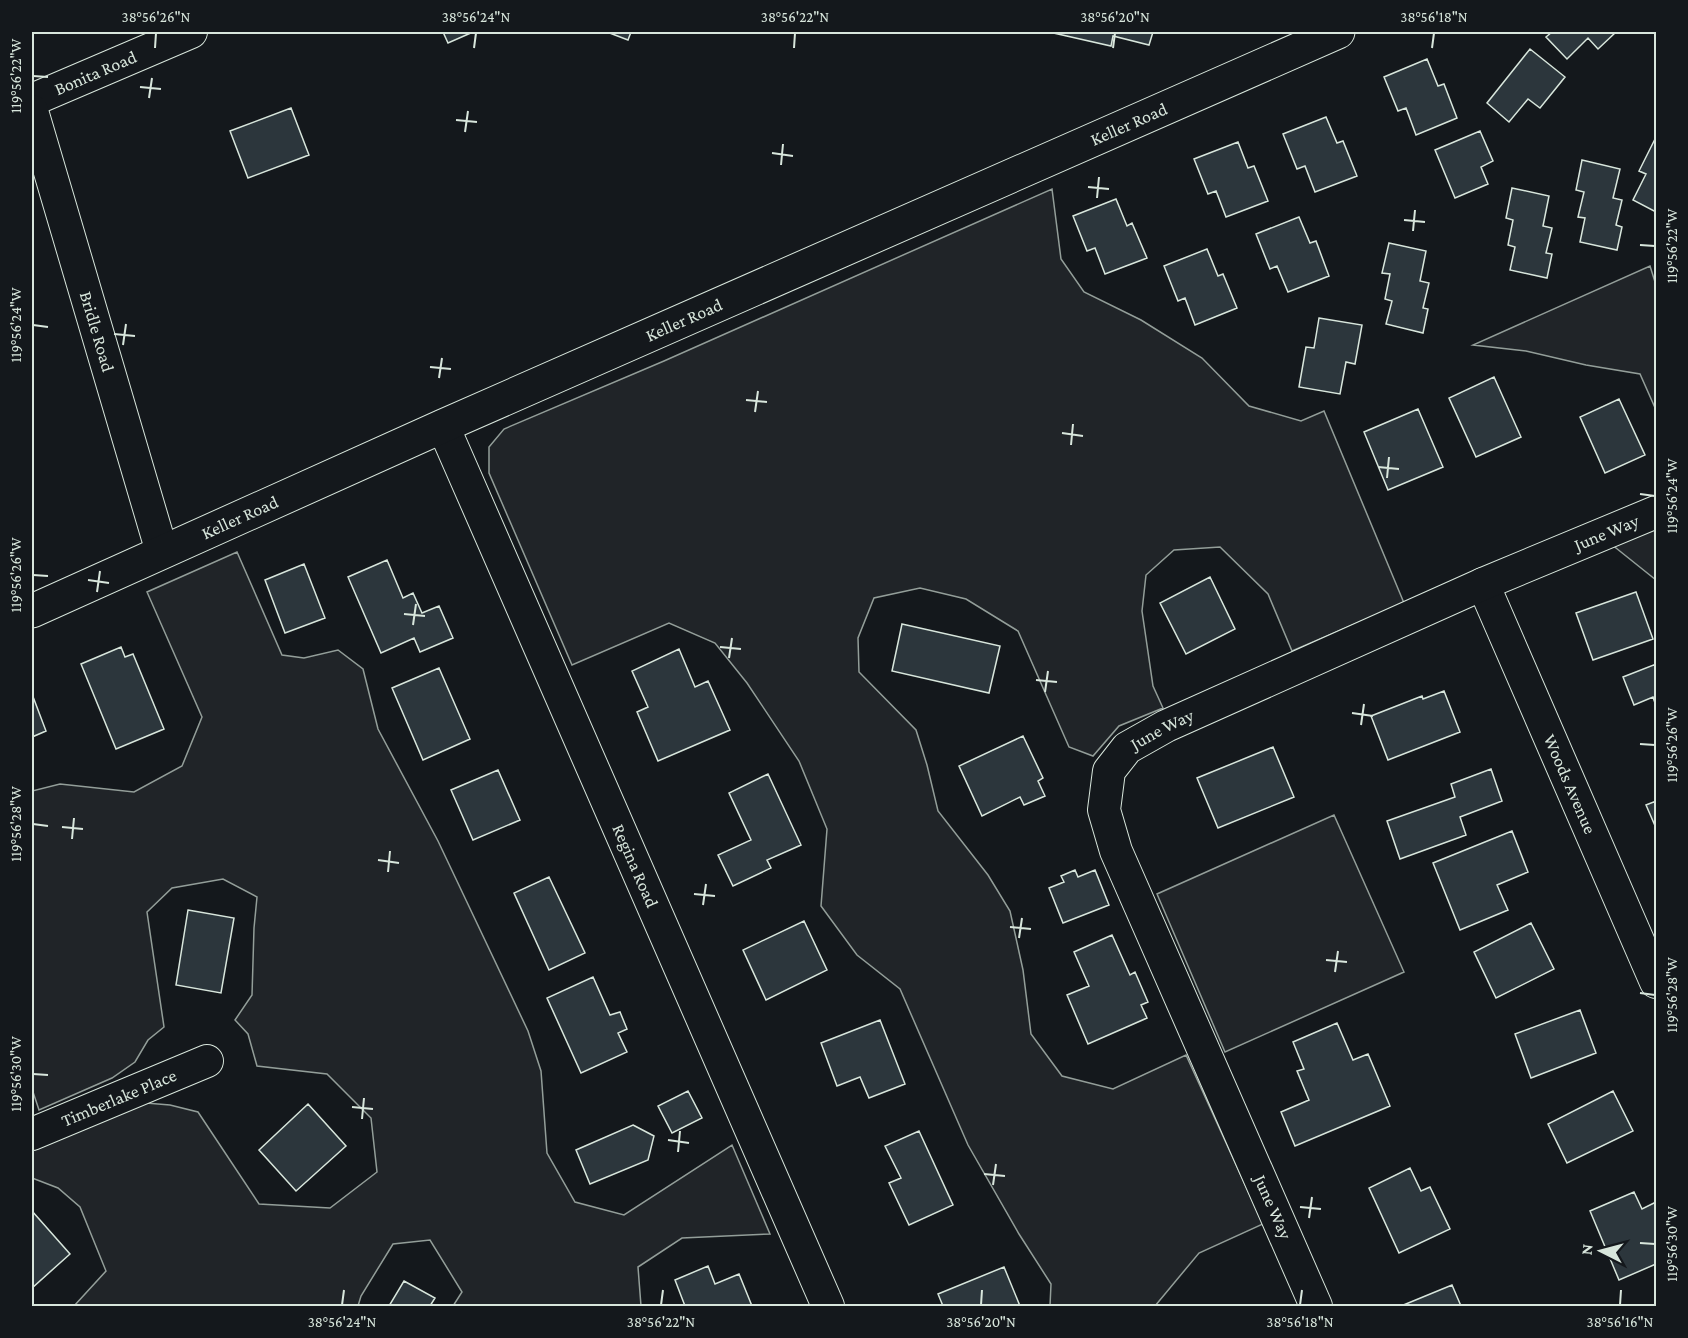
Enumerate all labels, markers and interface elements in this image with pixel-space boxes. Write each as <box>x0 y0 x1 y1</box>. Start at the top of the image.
text: 38°56'26"N <box>122 9 191 25</box>
text: 38°56'24"N <box>442 9 510 25</box>
text: 38°56'22"N <box>761 9 829 25</box>
text: 38°56'20"N <box>1080 9 1150 25</box>
text: 38°56'18"N <box>1400 9 1468 25</box>
text: 119°56'22"W <box>8 39 24 113</box>
street label: Bonita Road <box>51 46 140 99</box>
street label: Keller Road <box>1087 98 1171 150</box>
text: 119°56'22"W <box>1664 209 1680 283</box>
text: 119°56'24"W <box>8 287 24 362</box>
street label: Bridle Road <box>76 289 119 375</box>
street label: Keller Road <box>643 294 726 346</box>
text: 119°56'24"W <box>1664 458 1680 533</box>
street label: Keller Road <box>199 491 282 543</box>
street label: June Way <box>1569 510 1642 556</box>
text: 119°56'26"W <box>8 537 24 613</box>
street label: June Way <box>1125 705 1197 755</box>
text: 119°56'26"W <box>1664 707 1680 783</box>
street label: Woods Avenue <box>1539 731 1600 837</box>
text: 119°56'28"W <box>8 786 24 862</box>
street label: Regina Road <box>608 821 663 911</box>
text: 119°56'28"W <box>1664 957 1680 1033</box>
text: 119°56'30"W <box>8 1036 24 1112</box>
street label: Timberlake Place <box>58 1065 179 1131</box>
street label: June Way <box>1249 1170 1296 1243</box>
text: 119°56'30"W <box>1664 1206 1680 1282</box>
north arrow <box>1571 1221 1631 1281</box>
text: N <box>1578 1243 1596 1256</box>
text: 38°56'24"N <box>308 1314 376 1330</box>
text: 38°56'22"N <box>627 1314 695 1330</box>
text: 38°56'20"N <box>946 1314 1016 1330</box>
text: 38°56'18"N <box>1266 1314 1334 1330</box>
text: 38°56'16"N <box>1587 1314 1654 1330</box>

